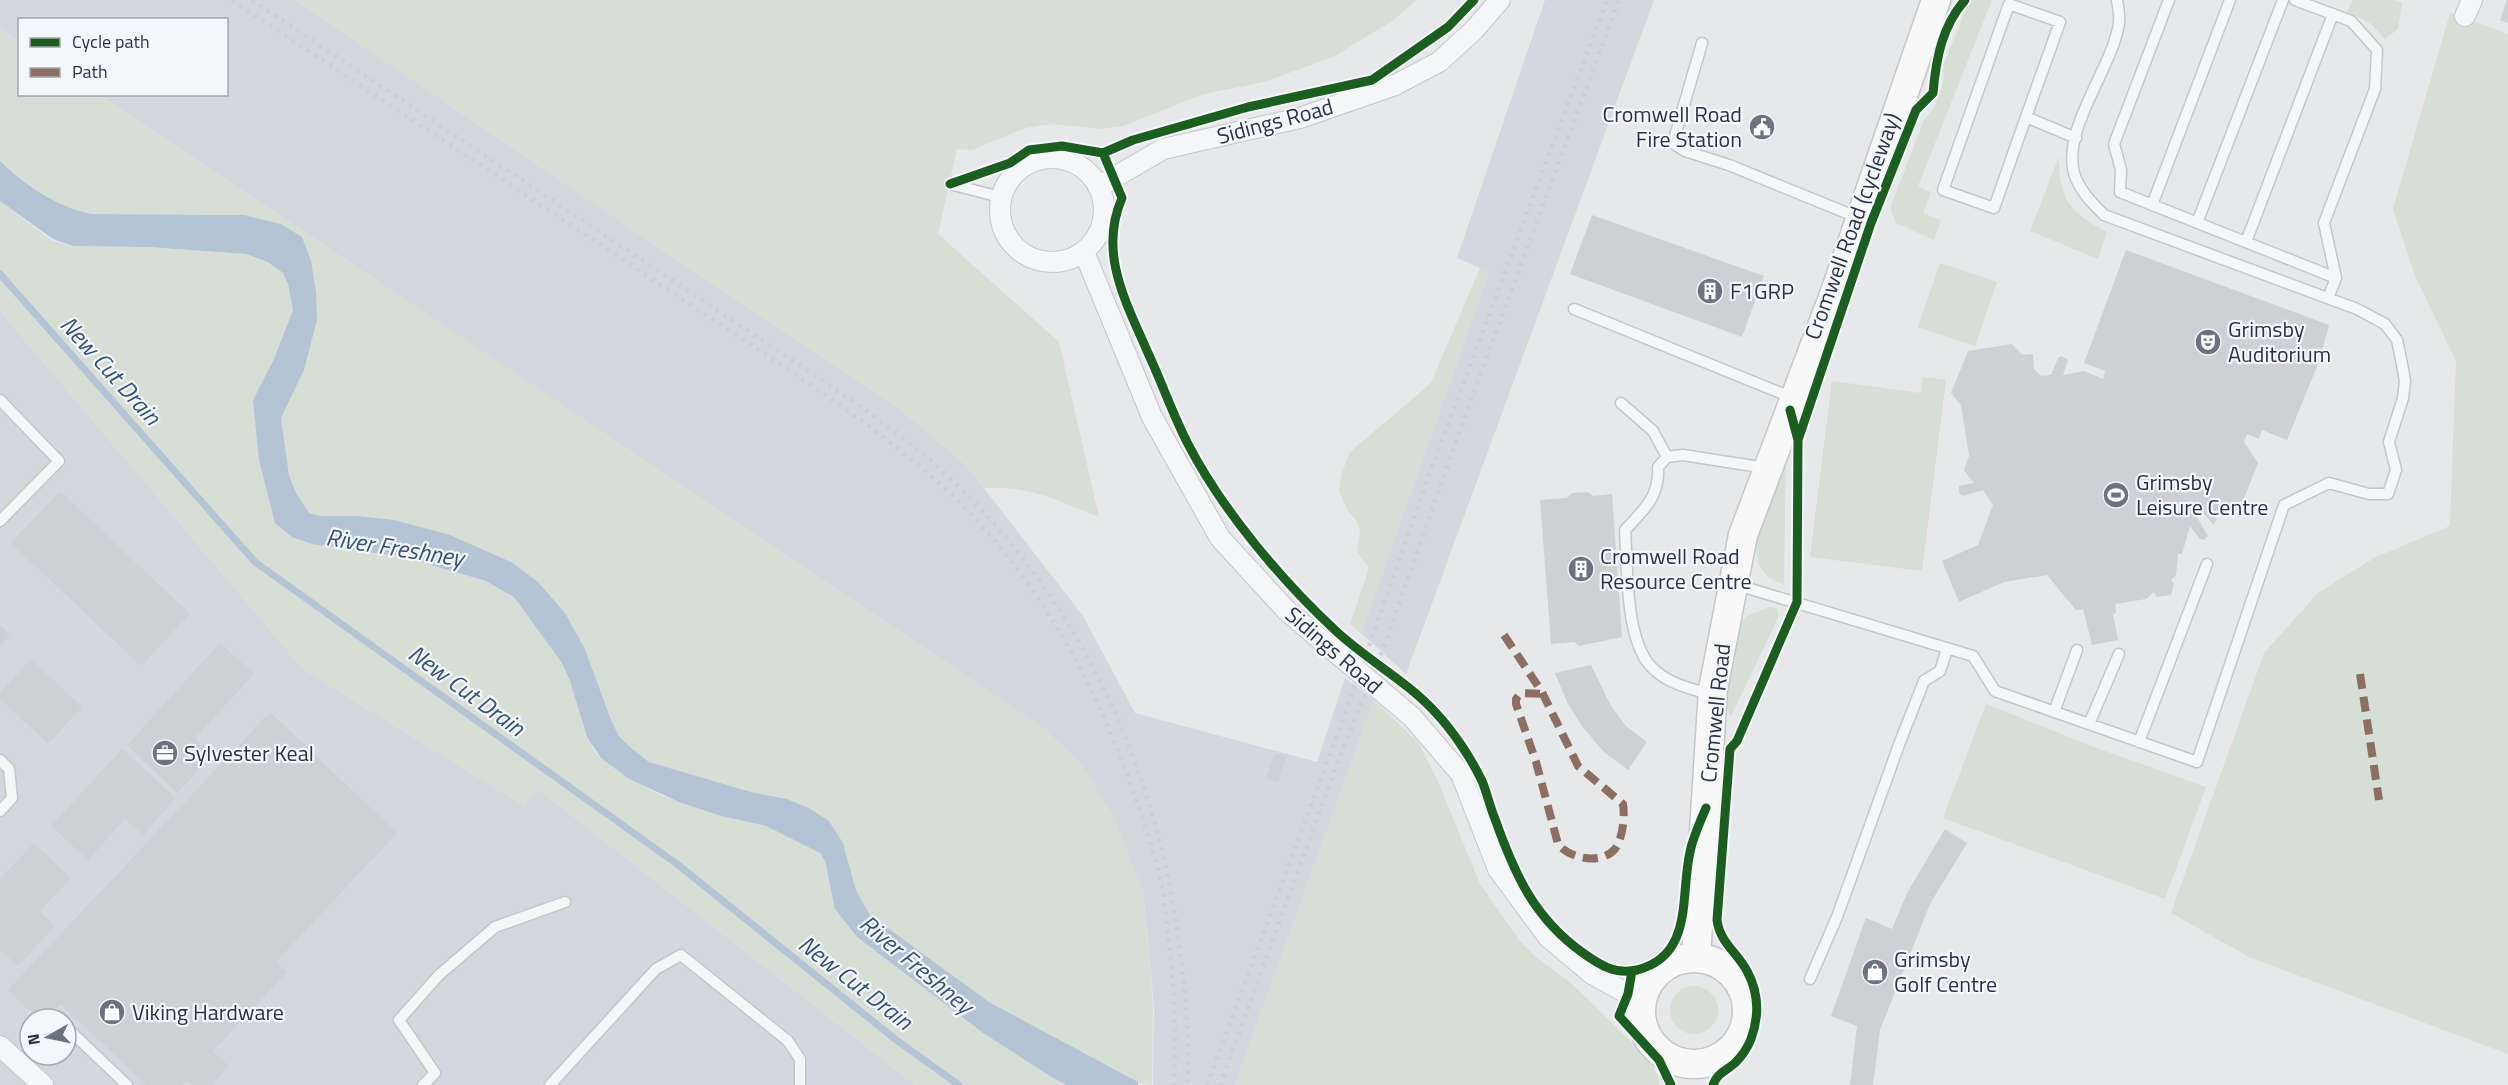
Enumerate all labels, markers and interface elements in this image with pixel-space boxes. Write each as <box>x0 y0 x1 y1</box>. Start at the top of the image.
legend <box>18 18 228 96</box>
text: Cycle path <box>72 28 150 55</box>
text: Path <box>72 58 108 85</box>
street label: Sidings Road <box>1213 89 1337 153</box>
place label: Cromwell Road Fire Station <box>1602 97 1742 156</box>
street label: Cromwell Road (cycleway) <box>1795 108 1909 344</box>
public building icon: Cromwell Road Fire Station <box>1747 112 1777 142</box>
place label: F1GRP <box>1730 274 1794 308</box>
building icon: F1GRP <box>1695 276 1725 306</box>
water label: New Cut Drain <box>52 307 171 433</box>
place label: Grimsby Auditorium <box>2228 312 2331 371</box>
theatre icon: Grimsby Auditorium <box>2193 327 2223 357</box>
place label: Grimsby Leisure Centre <box>2136 465 2268 524</box>
sports icon: Grimsby Leisure Centre <box>2101 480 2131 510</box>
water label: River Freshney <box>324 518 469 576</box>
place label: Cromwell Road Resource Centre <box>1600 539 1752 598</box>
building icon: Cromwell Road Resource Centre <box>1566 554 1596 584</box>
street label: Sidings Road <box>1278 598 1390 702</box>
water label: New Cut Drain <box>401 635 534 745</box>
street label: Cromwell Road <box>1691 642 1739 784</box>
place label: Sylvester Keal <box>184 736 314 770</box>
office icon: Sylvester Keal <box>150 738 180 768</box>
water label: River Freshney <box>852 906 984 1024</box>
water label: New Cut Drain <box>791 926 922 1039</box>
place label: Grimsby Golf Centre <box>1894 942 1997 1001</box>
shop icon: Grimsby Golf Centre <box>1860 957 1890 987</box>
place label: Viking Hardware <box>132 995 284 1029</box>
shop icon: Viking Hardware <box>97 997 127 1027</box>
north arrow <box>18 1007 78 1067</box>
text: N <box>20 1032 46 1047</box>

